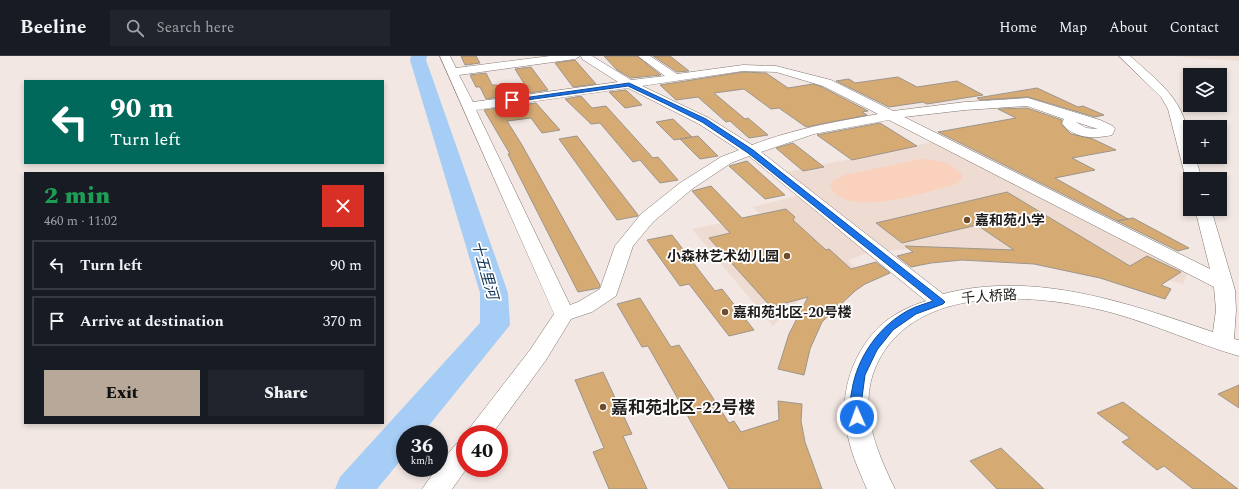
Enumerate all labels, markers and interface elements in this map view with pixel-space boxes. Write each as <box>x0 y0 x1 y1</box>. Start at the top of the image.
search box <box>110 10 390 46</box>
text: Beeline <box>20 13 86 42</box>
text: Search here <box>156 16 234 39</box>
icon: search <box>124 17 146 39</box>
text: Home <box>999 17 1037 38</box>
text: Map <box>1059 17 1087 38</box>
text: About <box>1109 17 1148 38</box>
text: Contact <box>1170 17 1219 38</box>
map controls <box>1183 68 1227 216</box>
button: layers <box>1183 68 1227 112</box>
pin <box>495 83 529 117</box>
text: 90 m <box>110 87 174 130</box>
icon: arrive <box>501 89 523 111</box>
icon: left <box>44 96 96 148</box>
button: + <box>1183 120 1227 164</box>
text: Turn left <box>110 126 181 153</box>
button: − <box>1183 172 1227 216</box>
text: 2 min <box>44 178 110 214</box>
button: close <box>322 185 364 227</box>
place label: 嘉和苑小学 <box>975 210 1045 231</box>
text: 460 m · 11:02 <box>44 211 117 231</box>
marker: 嘉和苑小学 <box>962 215 972 225</box>
water label: 十五里河 <box>465 238 505 305</box>
place label: 小森林艺术幼儿园 <box>667 246 779 267</box>
marker: 小森林艺术幼儿园 <box>782 251 792 261</box>
icon: left <box>46 254 68 276</box>
text: Turn left <box>80 254 142 277</box>
text: 90 m <box>330 254 362 277</box>
street label: 千人桥路 <box>960 284 1018 309</box>
place label: 嘉和苑北区-20号楼 <box>733 302 852 323</box>
marker: 嘉和苑北区-20号楼 <box>720 307 730 317</box>
icon: arrive <box>46 310 68 332</box>
text: Arrive at destination <box>80 310 224 333</box>
text: 370 m <box>323 310 362 333</box>
button: Exit <box>44 370 200 416</box>
button: Share <box>208 370 364 416</box>
place label: 嘉和苑北区-22号楼 <box>611 395 755 421</box>
position arrow <box>836 396 878 438</box>
marker: 嘉和苑北区-22号楼 <box>598 402 608 412</box>
speed limit sign: 40 <box>456 425 508 477</box>
text: 36 <box>411 431 433 461</box>
text: km/h <box>411 453 433 469</box>

